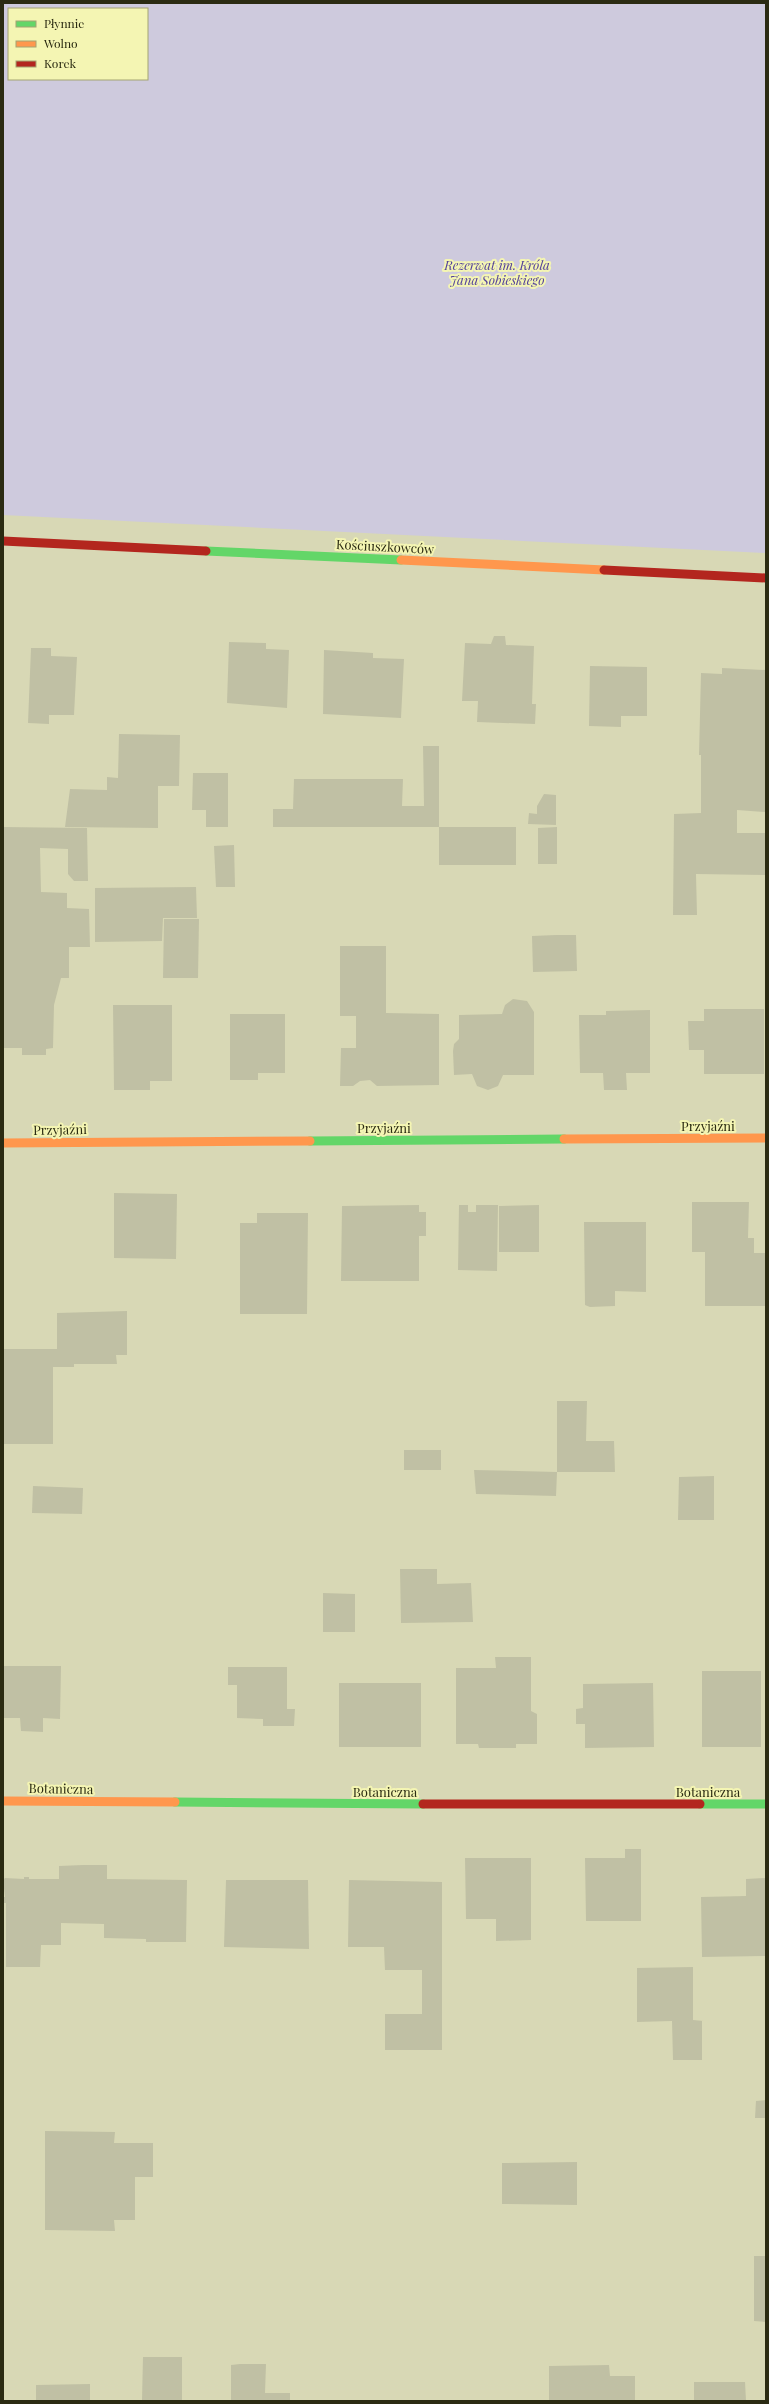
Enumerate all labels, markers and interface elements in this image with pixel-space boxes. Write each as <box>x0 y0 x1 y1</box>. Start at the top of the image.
legend <box>8 8 148 80</box>
text: Płynnie <box>44 15 84 31</box>
text: Wolno <box>43 35 78 51</box>
text: Korek <box>44 55 77 71</box>
park label: Rezerwat im. Króla Jana Sobieskiego <box>443 256 550 288</box>
street label: Kościuszkowców <box>336 535 434 557</box>
street label: Przyjaźni <box>681 1117 735 1134</box>
street label: Przyjaźni <box>357 1119 411 1136</box>
street label: Przyjaźni <box>33 1120 87 1138</box>
street label: Botaniczna <box>29 1779 94 1797</box>
street label: Botaniczna <box>353 1783 418 1800</box>
street label: Botaniczna <box>676 1783 741 1800</box>

